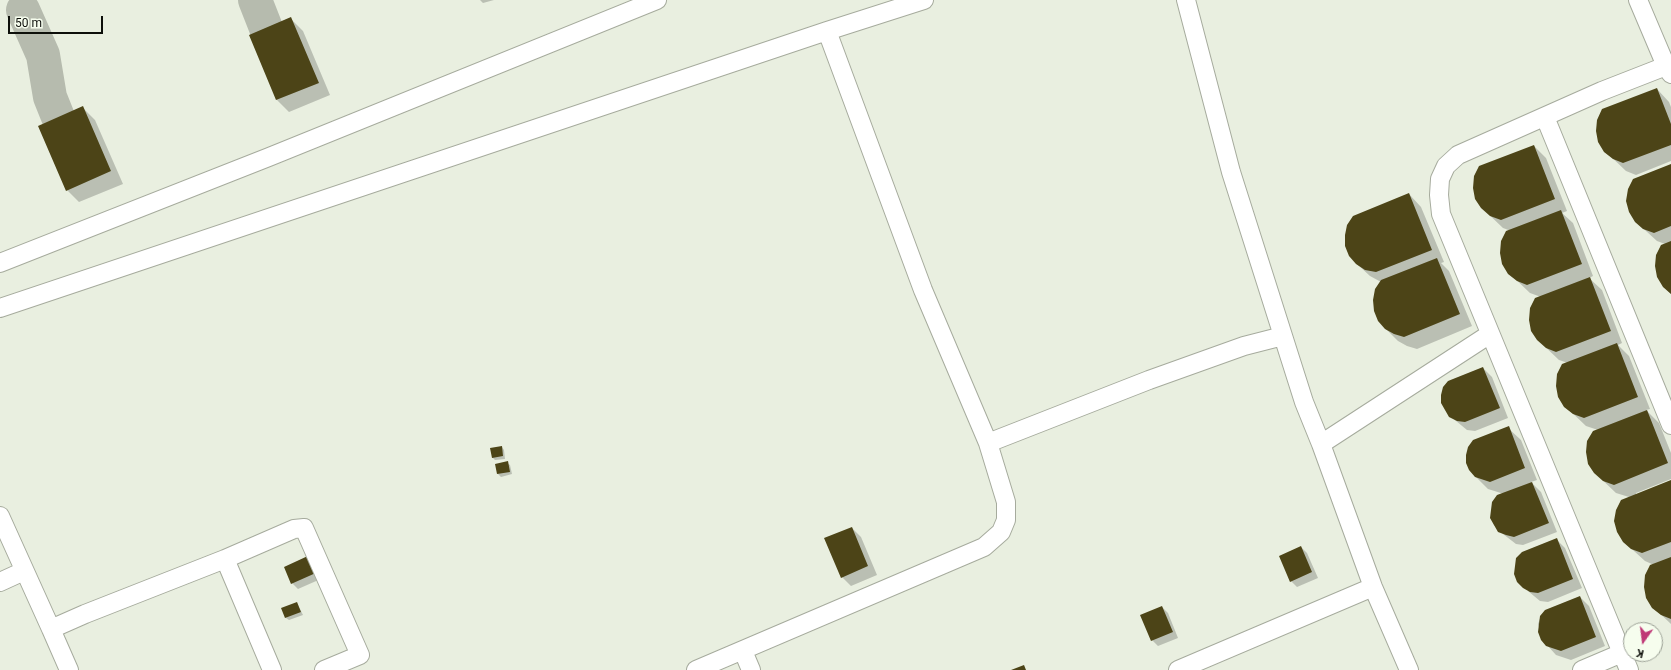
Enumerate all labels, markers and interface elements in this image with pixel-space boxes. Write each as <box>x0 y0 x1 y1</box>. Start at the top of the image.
scale bar <box>10 8 105 34</box>
text: 50 m <box>15 16 42 30</box>
north arrow <box>1623 622 1663 662</box>
text: K <box>1635 646 1645 660</box>

